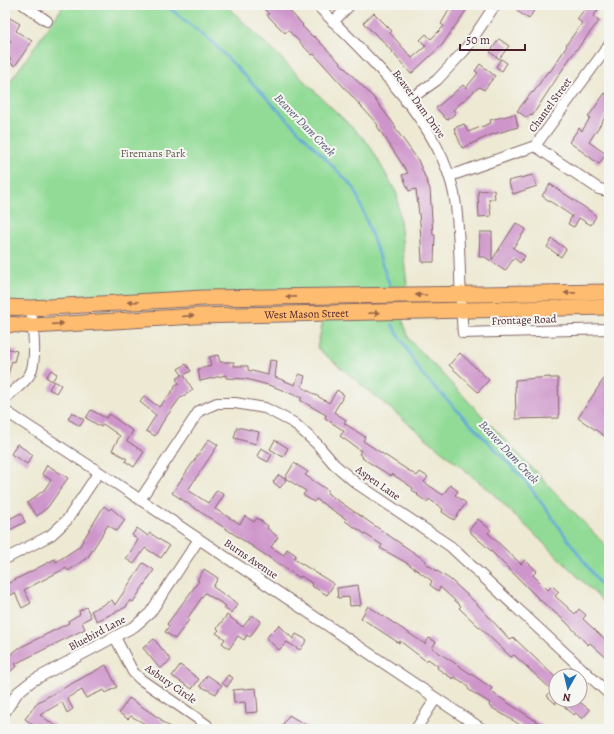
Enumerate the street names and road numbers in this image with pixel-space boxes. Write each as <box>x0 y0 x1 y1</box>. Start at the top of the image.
street label: Beaver Dam Drive <box>389 67 449 141</box>
street label: Chantel Street <box>525 74 575 135</box>
street label: West Mason Street <box>263 305 349 322</box>
street label: Frontage Road <box>491 311 557 329</box>
street label: Aspen Lane <box>352 462 403 504</box>
street label: Burns Avenue <box>221 535 281 583</box>
street label: Bluebird Lane <box>66 612 128 654</box>
street label: Asbury Circle <box>141 660 200 707</box>

